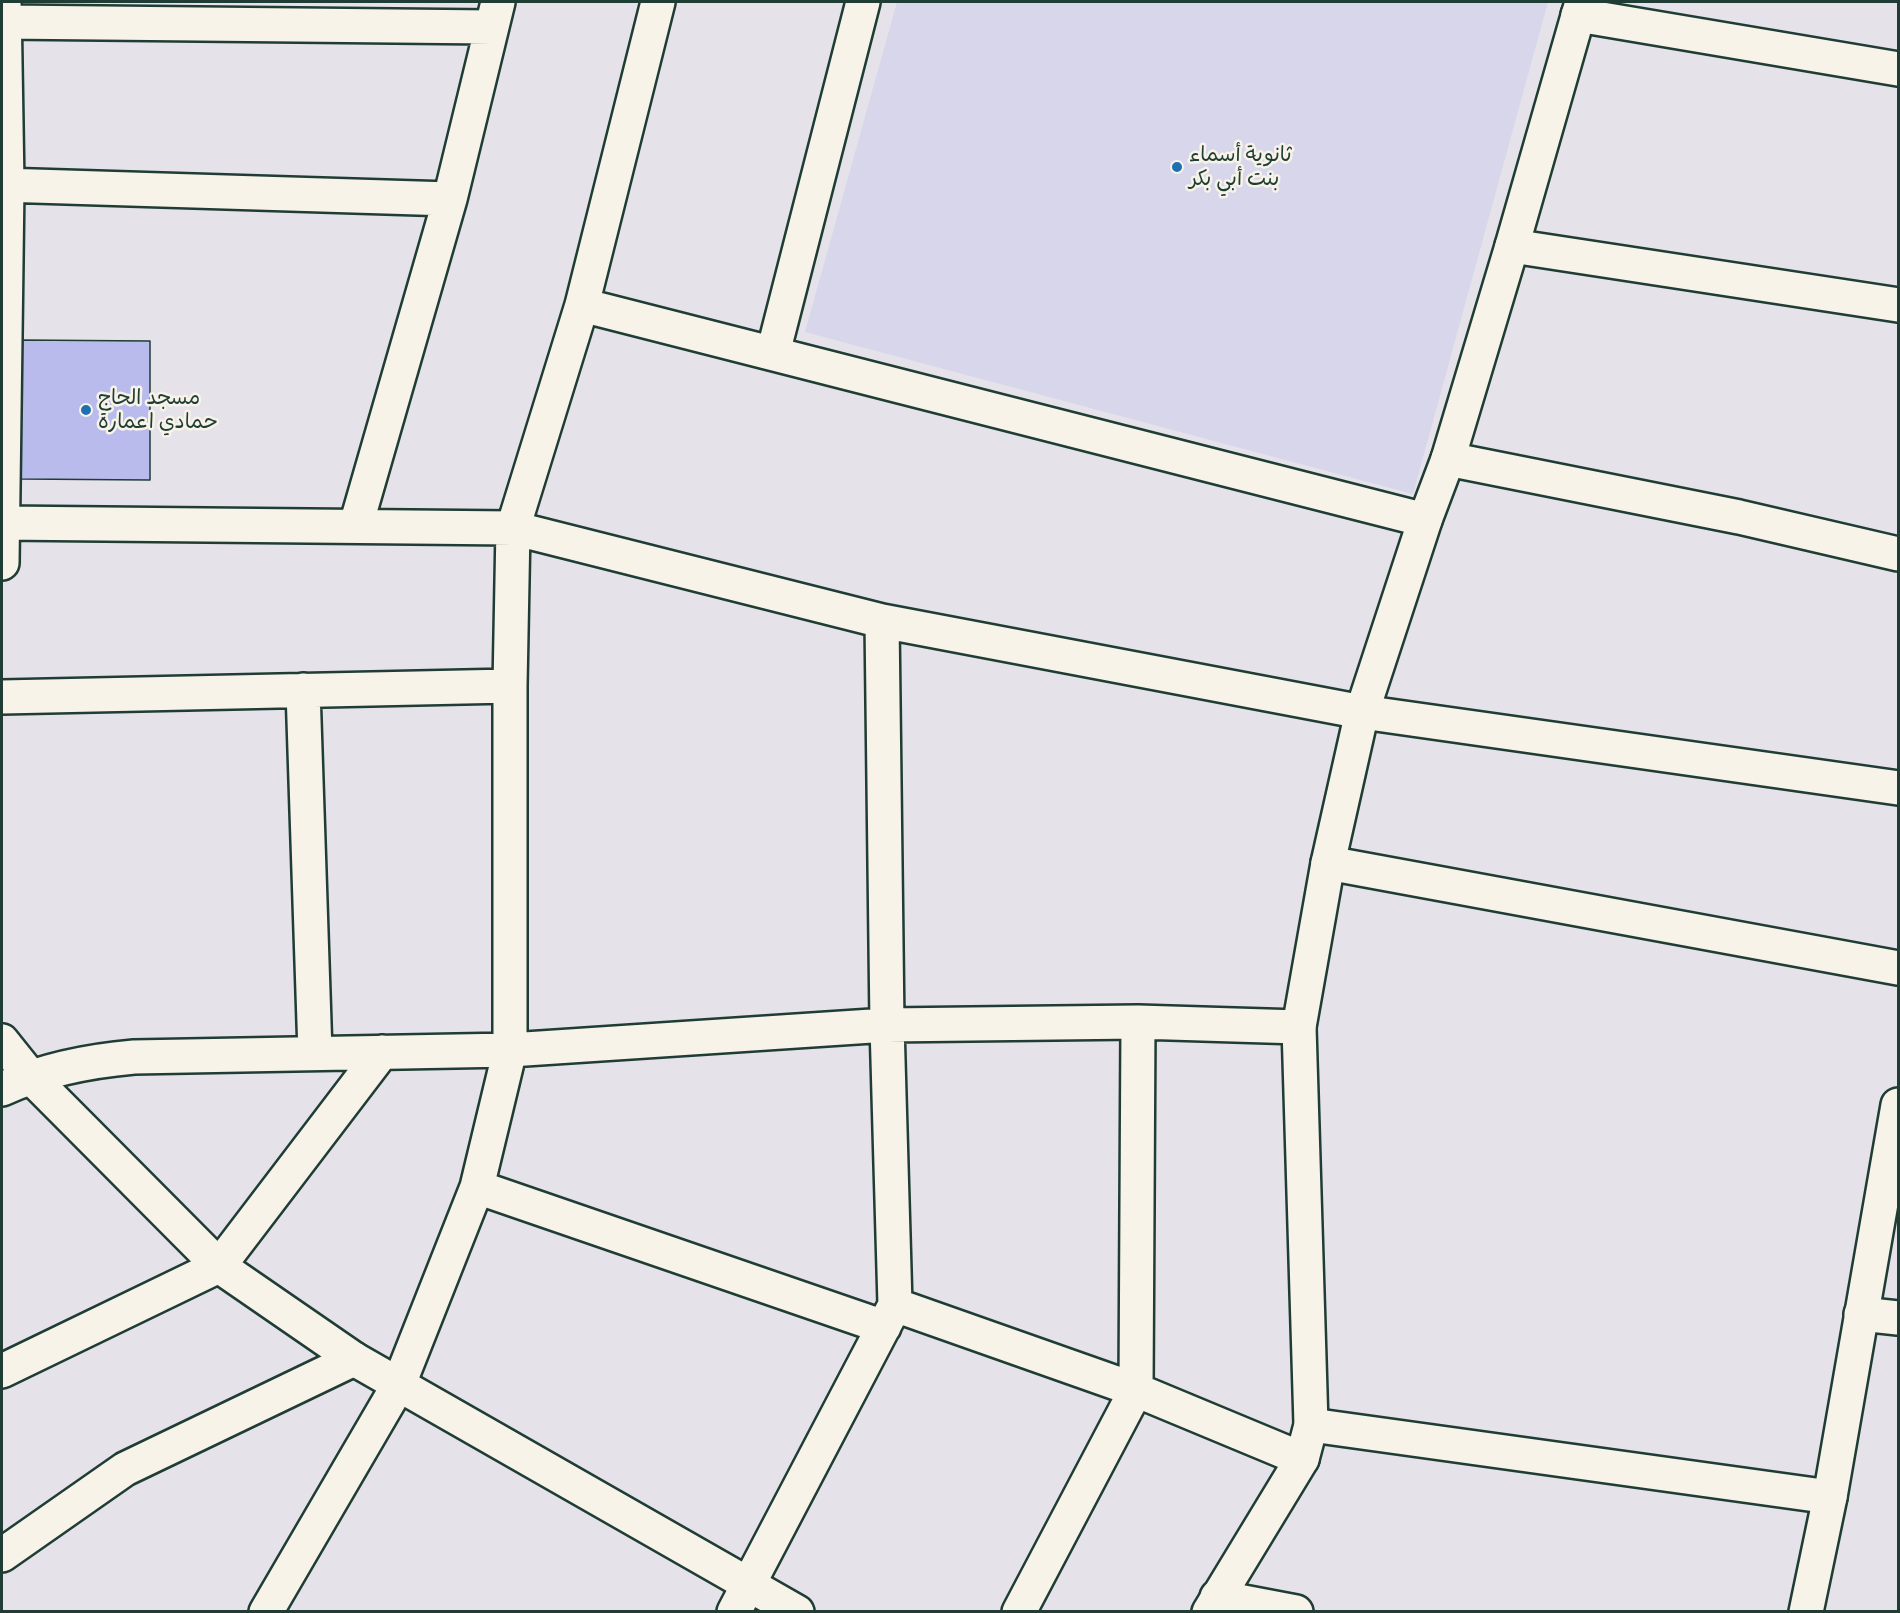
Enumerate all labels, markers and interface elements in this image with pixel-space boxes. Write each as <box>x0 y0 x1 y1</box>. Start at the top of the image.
place label: ثانوية أسماء بنت أبي بكر <box>1189 142 1292 192</box>
marker: ثانوية أسماء بنت أبي بكر <box>1170 160 1184 174</box>
place label: مسجد الحاج حمادي اعمارة <box>98 385 217 435</box>
marker: مسجد الحاج حمادي اعمارة <box>79 403 93 417</box>

